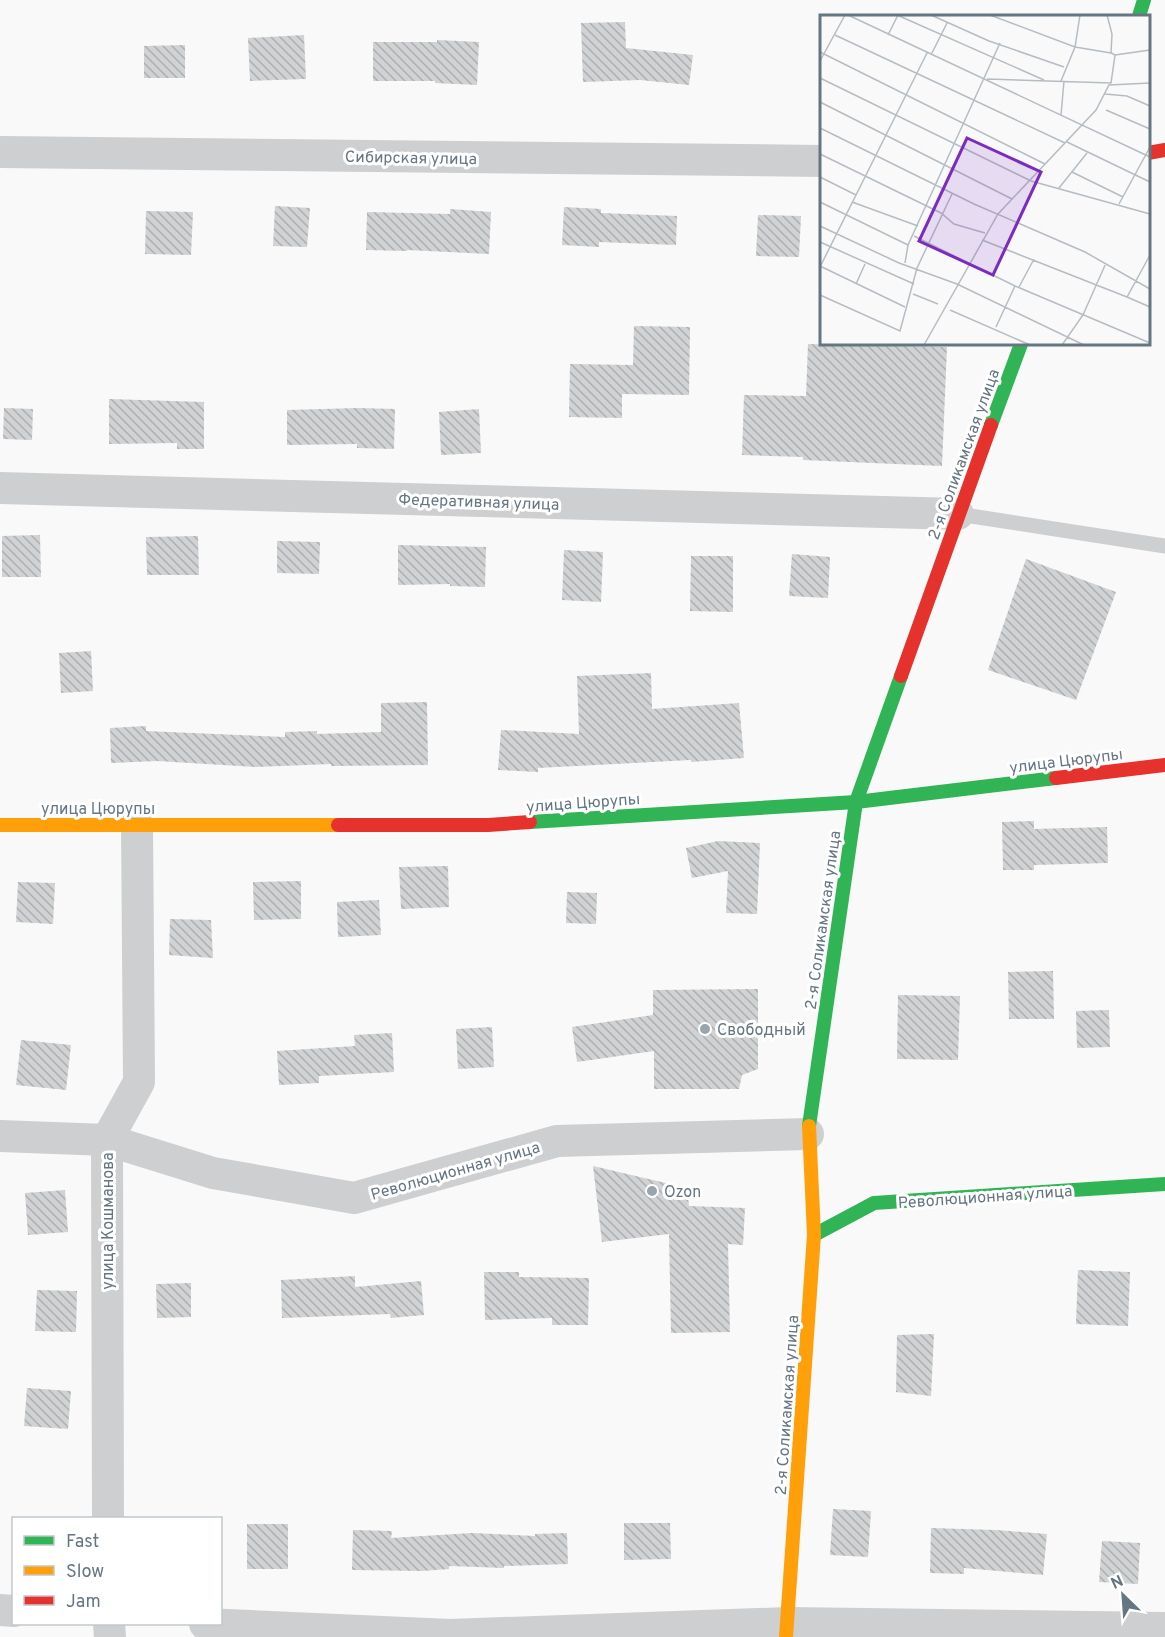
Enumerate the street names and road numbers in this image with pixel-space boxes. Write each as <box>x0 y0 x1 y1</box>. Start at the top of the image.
street label: Сибирская улица <box>345 148 477 170</box>
street label: 2-я Соликамская улица <box>925 367 1005 543</box>
street label: Федеративная улица <box>398 490 560 516</box>
street label: улица Цюрупы <box>1008 745 1124 779</box>
street label: улица Цюрупы <box>525 790 641 818</box>
street label: улица Цюрупы <box>41 800 155 820</box>
street label: 2-я Соликамская улица <box>802 830 846 1011</box>
street label: Революционная улица <box>369 1138 542 1206</box>
street label: улица Кошманова <box>99 1152 119 1290</box>
street label: Революционная улица <box>897 1182 1073 1214</box>
street label: 2-я Соликамская улица <box>772 1314 804 1496</box>

